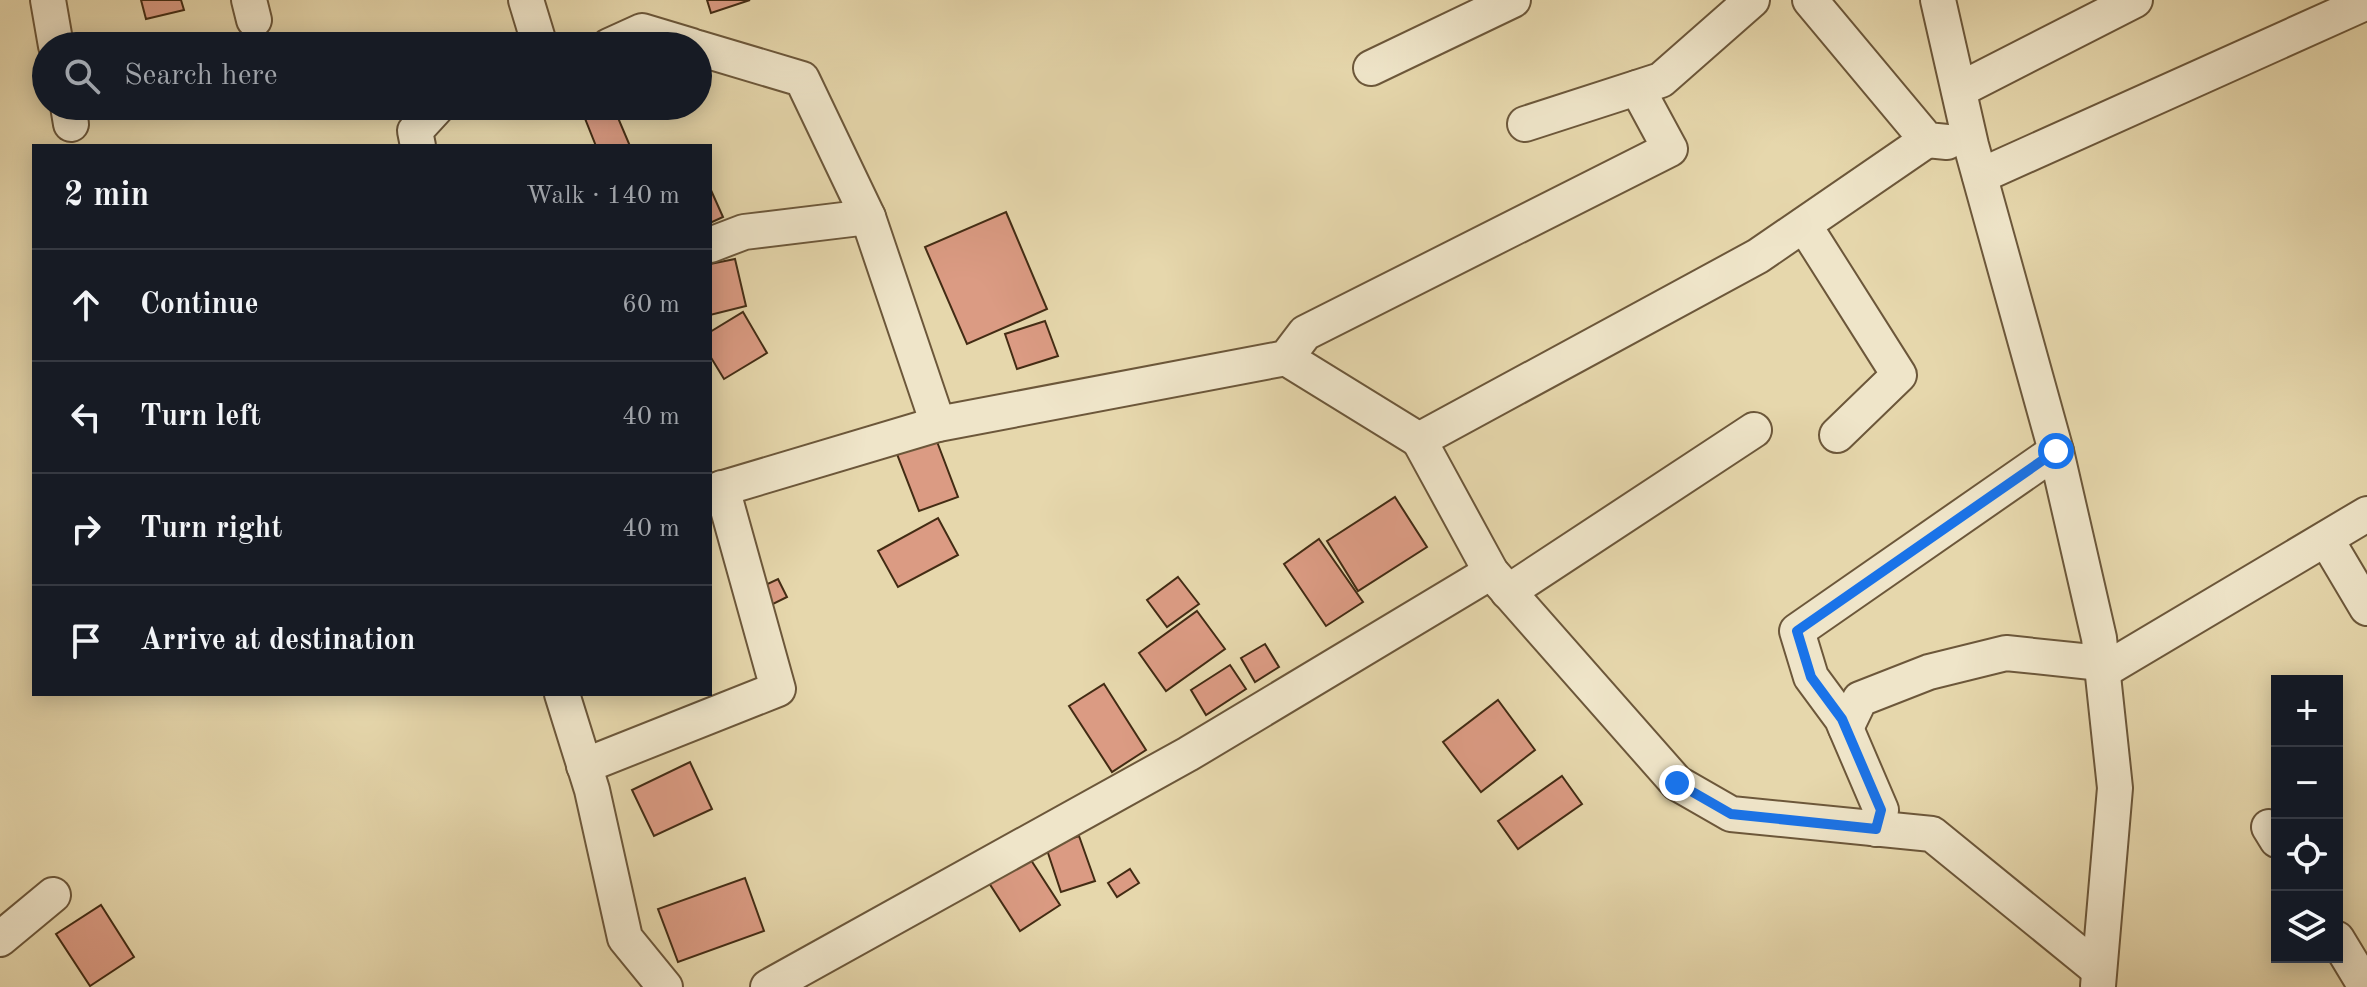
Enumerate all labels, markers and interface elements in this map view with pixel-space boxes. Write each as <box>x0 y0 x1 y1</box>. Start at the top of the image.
search box <box>32 32 712 120</box>
icon: search <box>60 54 104 98</box>
text: Search here <box>124 61 278 91</box>
text: 2 min <box>64 179 149 213</box>
text: Walk · 140 m <box>526 183 680 209</box>
icon: ahead <box>64 283 108 327</box>
text: Continue <box>140 290 259 320</box>
text: 60 m <box>622 292 680 318</box>
icon: left <box>64 395 108 439</box>
text: Turn left <box>140 402 261 432</box>
text: 40 m <box>622 404 680 430</box>
route start <box>2038 433 2074 469</box>
icon: right <box>64 507 108 551</box>
text: Turn right <box>140 514 282 544</box>
text: 40 m <box>622 516 680 542</box>
icon: arrive <box>64 619 108 663</box>
text: Arrive at destination <box>140 626 415 656</box>
map controls <box>2271 675 2343 963</box>
button: + <box>2271 675 2343 747</box>
button: − <box>2271 747 2343 819</box>
route end <box>1659 765 1695 801</box>
button: locate <box>2271 819 2343 891</box>
button: layers <box>2271 891 2343 963</box>

